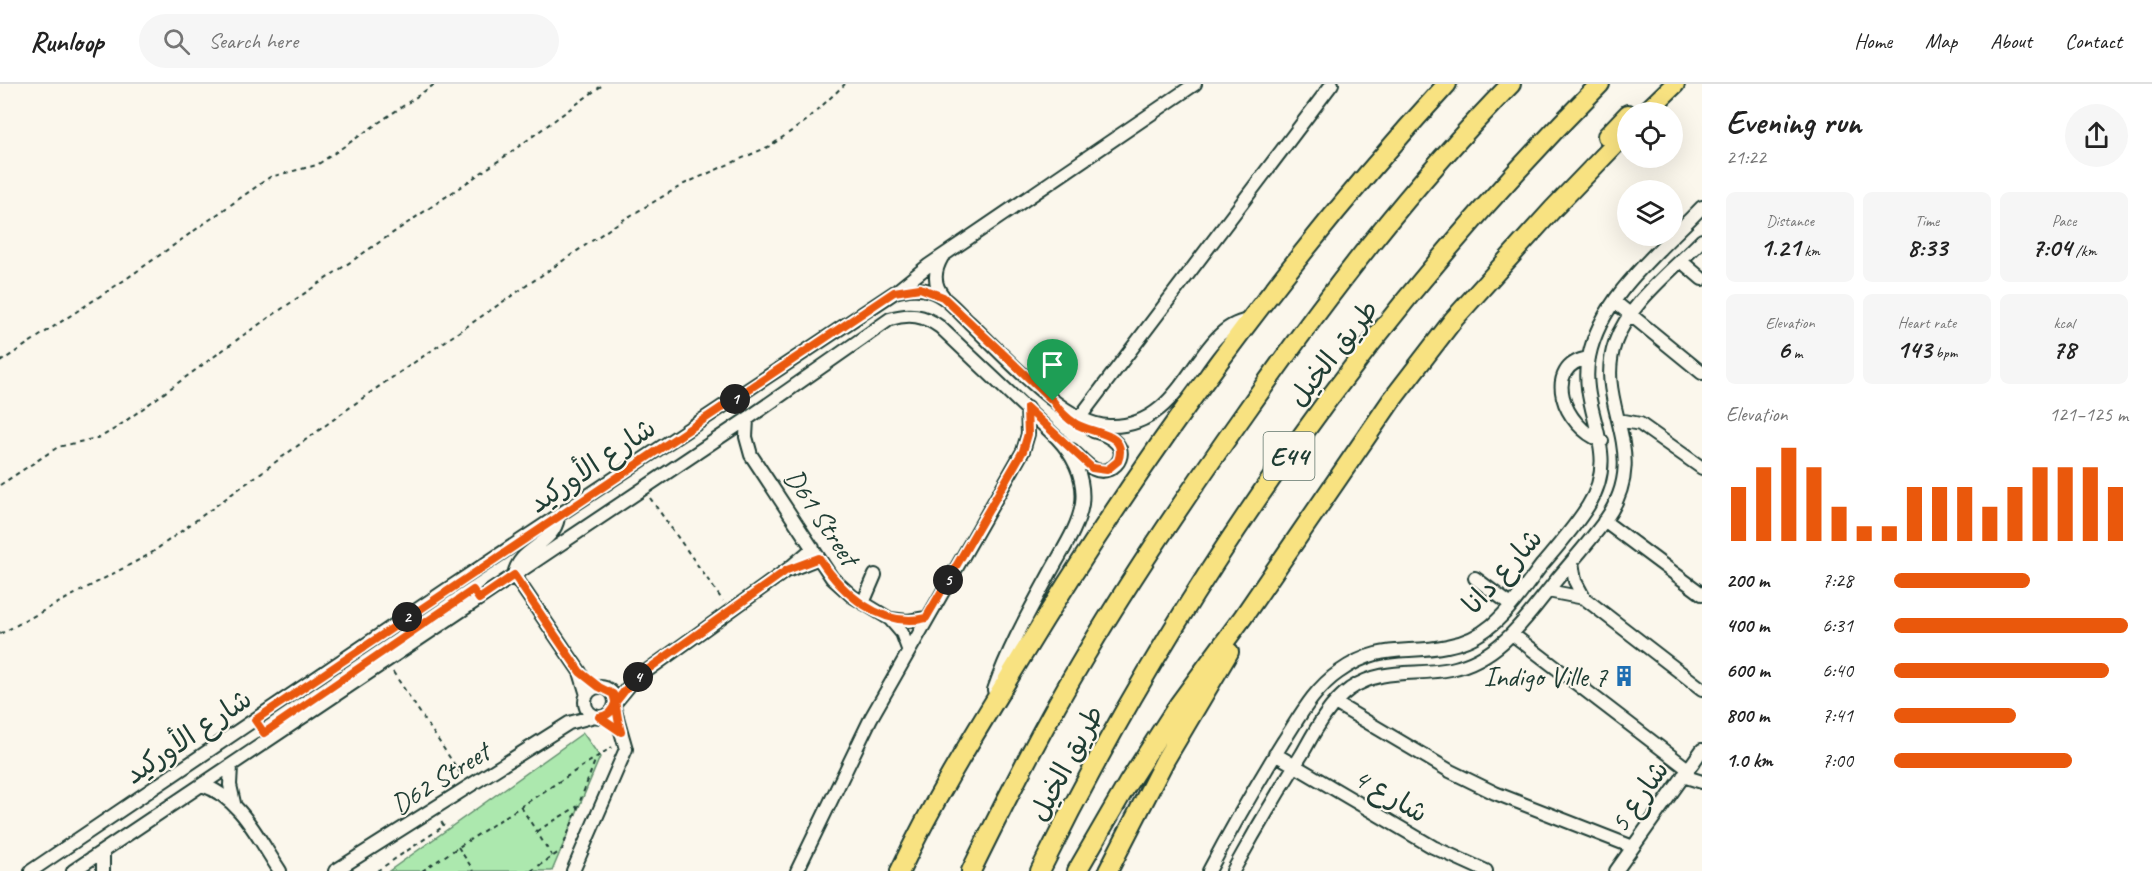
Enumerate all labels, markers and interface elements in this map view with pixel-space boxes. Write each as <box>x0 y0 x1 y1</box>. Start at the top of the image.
search box <box>139 14 559 68</box>
text: Runloop <box>30 24 103 59</box>
icon: search <box>160 25 193 58</box>
text: Search here <box>208 27 298 55</box>
text: Home <box>1854 28 1892 54</box>
text: Map <box>1925 28 1957 54</box>
text: About <box>1990 28 2032 54</box>
text: Contact <box>2065 28 2122 54</box>
text: Evening run <box>1726 101 1861 143</box>
map controls <box>1617 102 1683 246</box>
button: locate <box>1617 102 1683 168</box>
button: share <box>2065 104 2128 167</box>
text: 21:22 <box>1726 145 1766 170</box>
button: layers <box>1617 180 1683 246</box>
text: Distance <box>1766 211 1814 231</box>
text: Time <box>1915 211 1939 231</box>
text: Pace <box>2052 211 2076 231</box>
text: 1.21 <box>1760 231 1800 264</box>
text: 8:33 <box>1907 231 1947 264</box>
text: 7:04 <box>2032 231 2072 264</box>
text: km <box>1800 241 1820 261</box>
text: /km <box>2072 241 2096 261</box>
street label: طريق الخيل <box>1280 292 1386 414</box>
text: Elevation <box>1765 313 1815 333</box>
text: Heart rate <box>1898 313 1956 333</box>
text: kcal <box>2053 313 2075 333</box>
text: 6 <box>1777 333 1790 366</box>
text: 143 <box>1897 333 1932 366</box>
text: 78 <box>2052 333 2076 366</box>
pin <box>1027 339 1078 401</box>
text: m <box>1790 343 1803 363</box>
text: bpm <box>1932 343 1957 363</box>
icon: arrive <box>1036 348 1069 381</box>
pin: 1 <box>720 384 750 414</box>
text: 1 <box>731 389 739 409</box>
text: Elevation <box>1726 402 1788 427</box>
text: 121–125 m <box>2049 402 2128 427</box>
street label: شارع الأوركيد <box>521 409 663 522</box>
road number: E44 <box>1264 432 1314 480</box>
street label: D61 Street <box>777 462 869 575</box>
street label: شارع دانا <box>1454 521 1551 623</box>
pin: 5 <box>933 565 963 595</box>
text: 200 m <box>1726 568 1769 593</box>
text: 7:28 <box>1822 568 1853 593</box>
text: 5 <box>945 570 951 590</box>
pin: 2 <box>392 602 422 632</box>
text: 2 <box>403 607 411 627</box>
text: 400 m <box>1726 613 1769 638</box>
text: 6:31 <box>1822 613 1853 638</box>
text: 600 m <box>1726 658 1770 683</box>
text: 6:40 <box>1822 658 1853 683</box>
place label: Indigo Ville 7 <box>1484 659 1608 694</box>
pin: 4 <box>623 662 653 692</box>
building icon: Indigo Ville 7 <box>1612 664 1636 688</box>
text: 4 <box>634 667 642 687</box>
street label: شارع الأوركيد <box>117 680 259 793</box>
street label: طريق الخيل <box>1021 699 1111 827</box>
text: 800 m <box>1726 703 1769 728</box>
text: 7:41 <box>1822 703 1853 728</box>
street label: D62 Street <box>384 732 499 822</box>
text: 1.0 km <box>1726 748 1773 773</box>
text: 7:00 <box>1822 748 1853 773</box>
street label: شارع 5 <box>1602 753 1678 840</box>
street label: شارع 4 <box>1347 760 1434 832</box>

